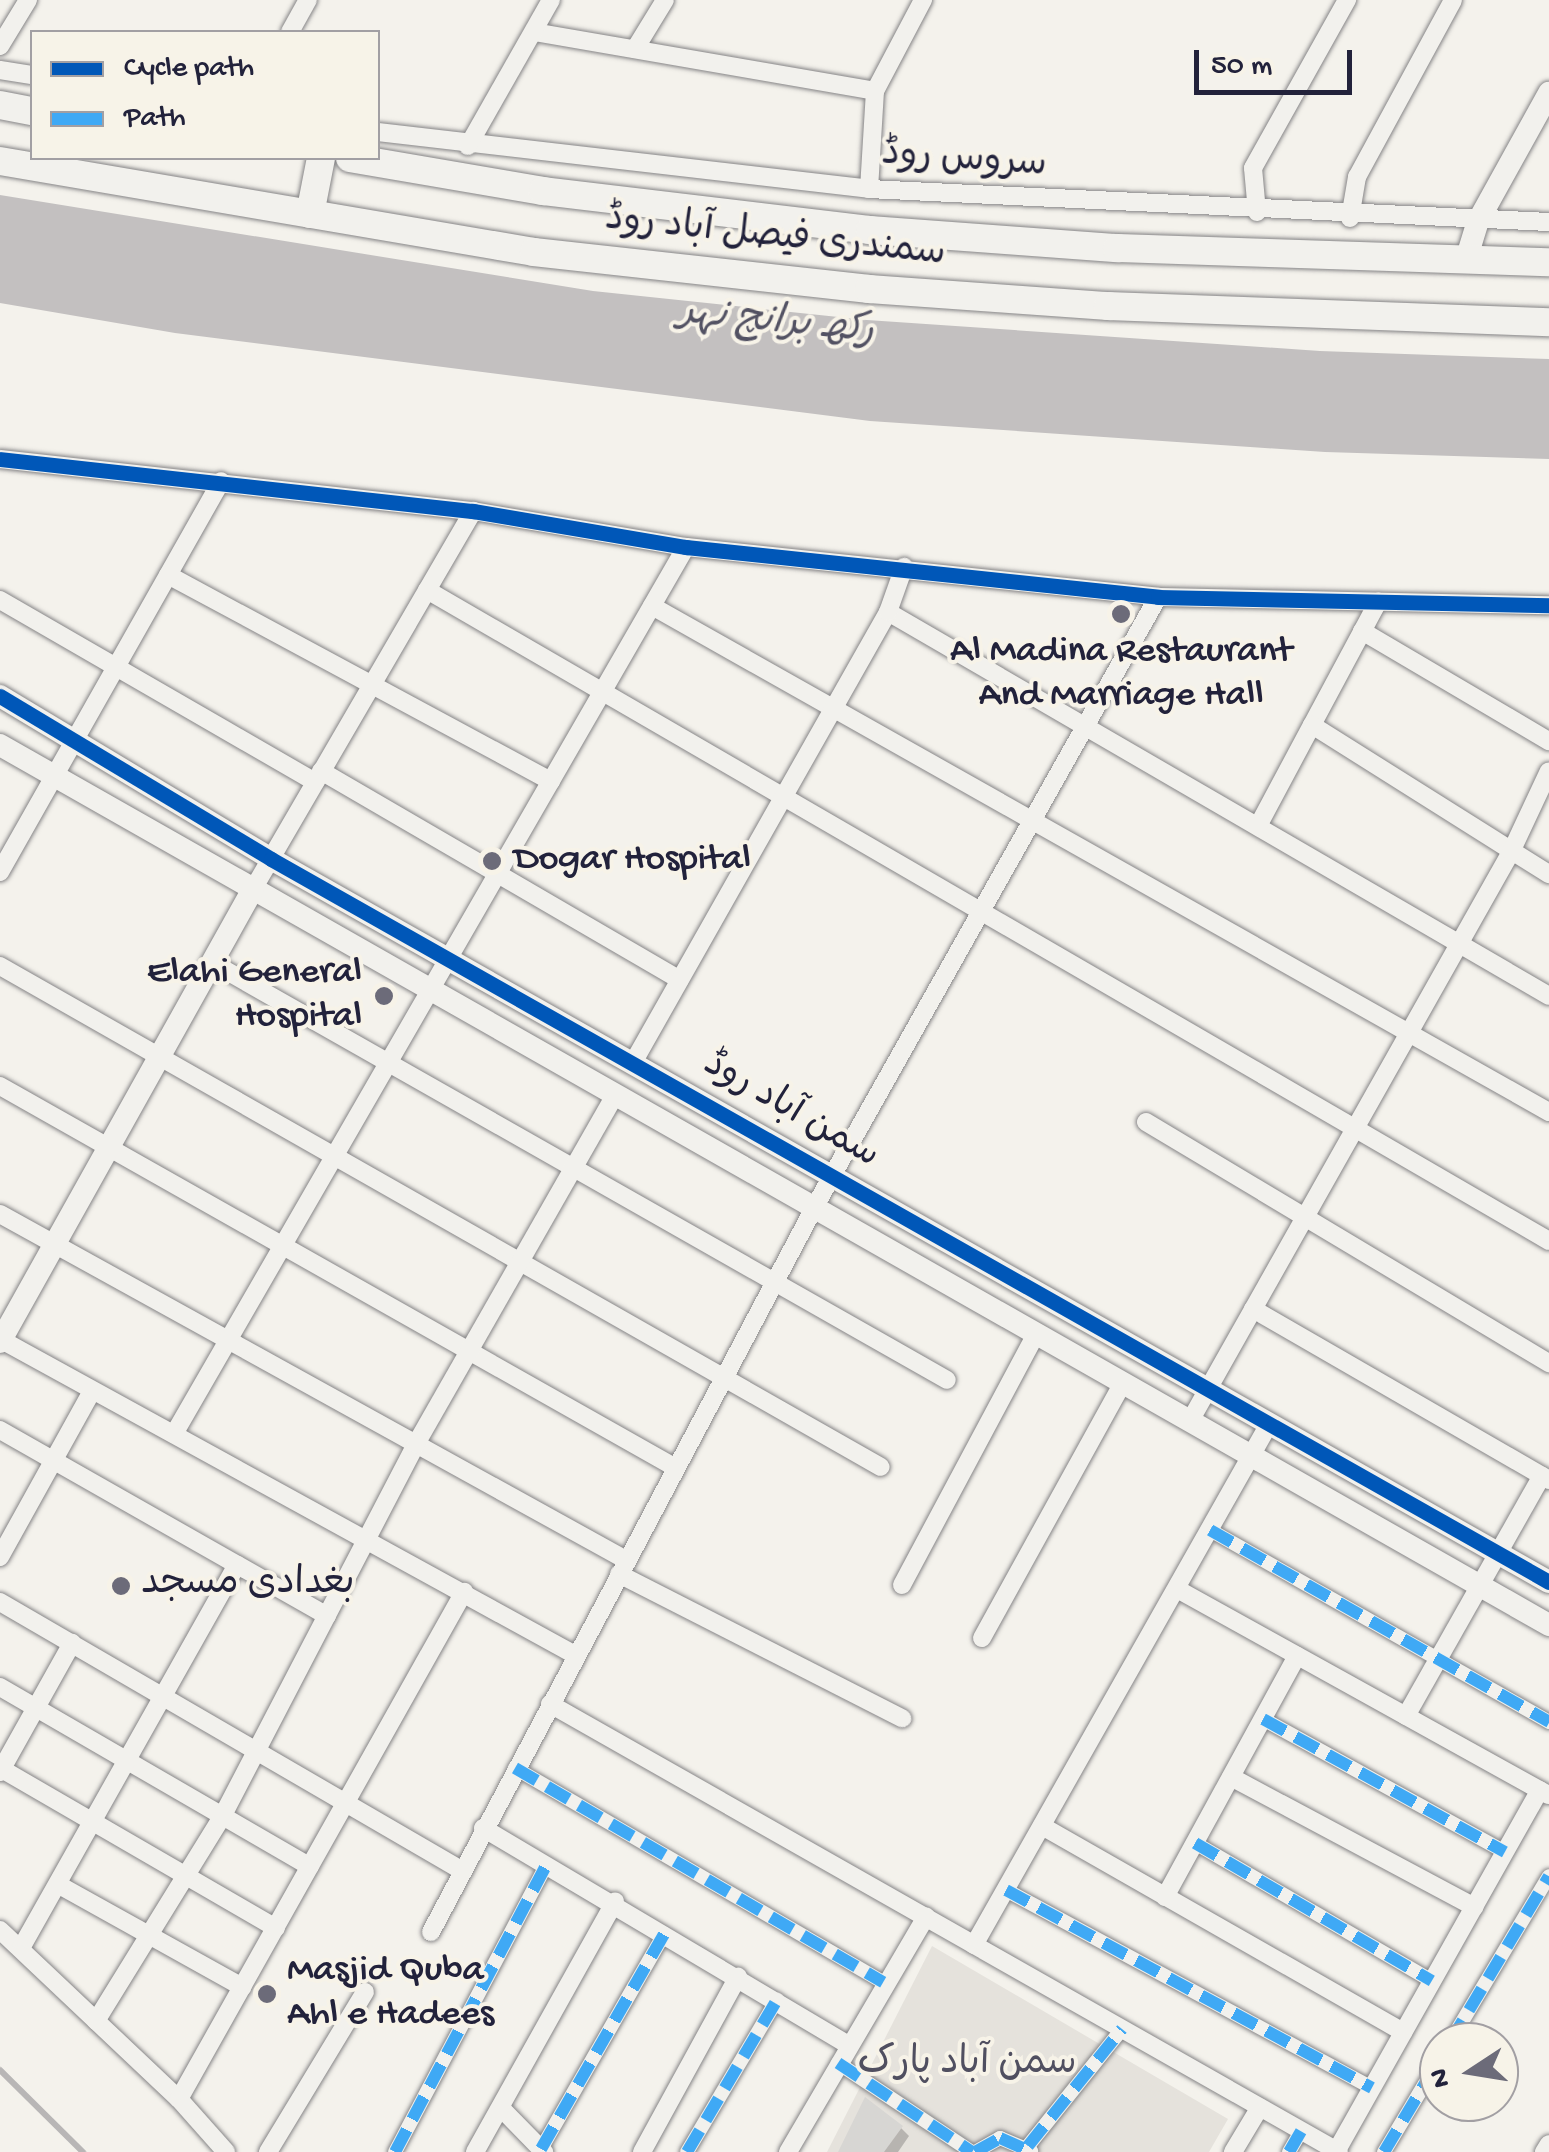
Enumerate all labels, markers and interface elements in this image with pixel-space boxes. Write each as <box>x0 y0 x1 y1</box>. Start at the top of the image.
legend <box>30 30 380 160</box>
scale bar <box>1199 30 1356 92</box>
text: 50 m <box>1211 50 1272 85</box>
text: Cycle path <box>124 52 254 87</box>
text: Path <box>124 102 186 137</box>
street label: سروس روڈ <box>880 133 1048 191</box>
street label: سمندری فیصل آباد روڈ <box>603 198 947 280</box>
water label: رکھ برانچ نہر <box>676 290 876 358</box>
marker: Al Madina Restaurant And Marriage Hall <box>1110 603 1132 625</box>
place label: Al Madina Restaurant And Marriage Hall <box>950 630 1292 719</box>
place label: Dogar Hospital <box>514 838 751 884</box>
marker: Dogar Hospital <box>479 848 505 874</box>
place label: Elahi General Hospital <box>147 951 362 1040</box>
marker: Elahi General Hospital <box>371 983 397 1009</box>
street label: سمن آباد روڈ <box>694 1043 886 1181</box>
place label: بغدادی مسجد <box>141 1563 355 1609</box>
marker: بغدادی مسجد <box>110 1575 132 1597</box>
place label: Masjid Quba Ahl e Hadees <box>287 1949 494 2038</box>
marker: Masjid Quba Ahl e Hadees <box>256 1983 278 2005</box>
north arrow <box>1419 2022 1519 2122</box>
park label: سمن آباد پارک <box>857 2043 1077 2089</box>
text: N <box>1423 2066 1459 2090</box>

